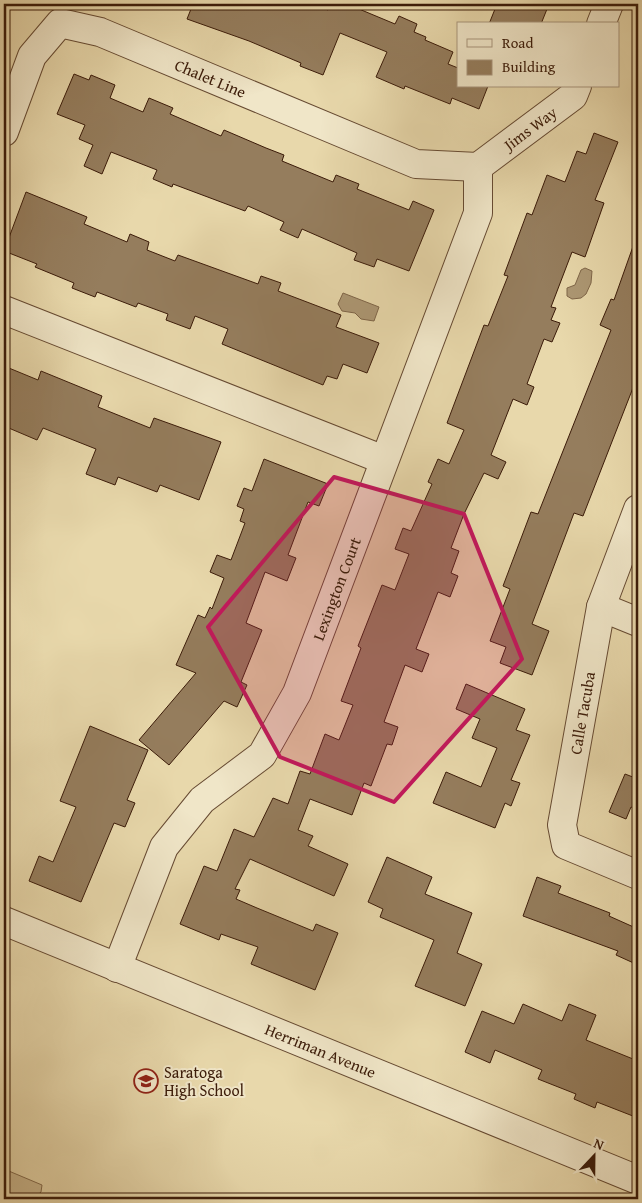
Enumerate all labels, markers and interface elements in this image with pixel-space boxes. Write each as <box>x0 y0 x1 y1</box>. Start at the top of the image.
legend <box>457 22 620 88</box>
text: Road <box>502 32 533 53</box>
street label: Chalet Line <box>171 53 250 104</box>
text: Building <box>502 56 556 77</box>
street label: Jims Way <box>497 100 562 157</box>
street label: Lexington Court <box>306 533 367 644</box>
street label: Calle Tacuba <box>563 669 601 756</box>
street label: Herriman Avenue <box>261 1017 380 1084</box>
place label: Saratoga High School <box>164 1060 245 1102</box>
school or university icon: Saratoga High School <box>133 1068 159 1094</box>
north arrow <box>570 1130 620 1180</box>
text: N <box>591 1133 608 1155</box>

